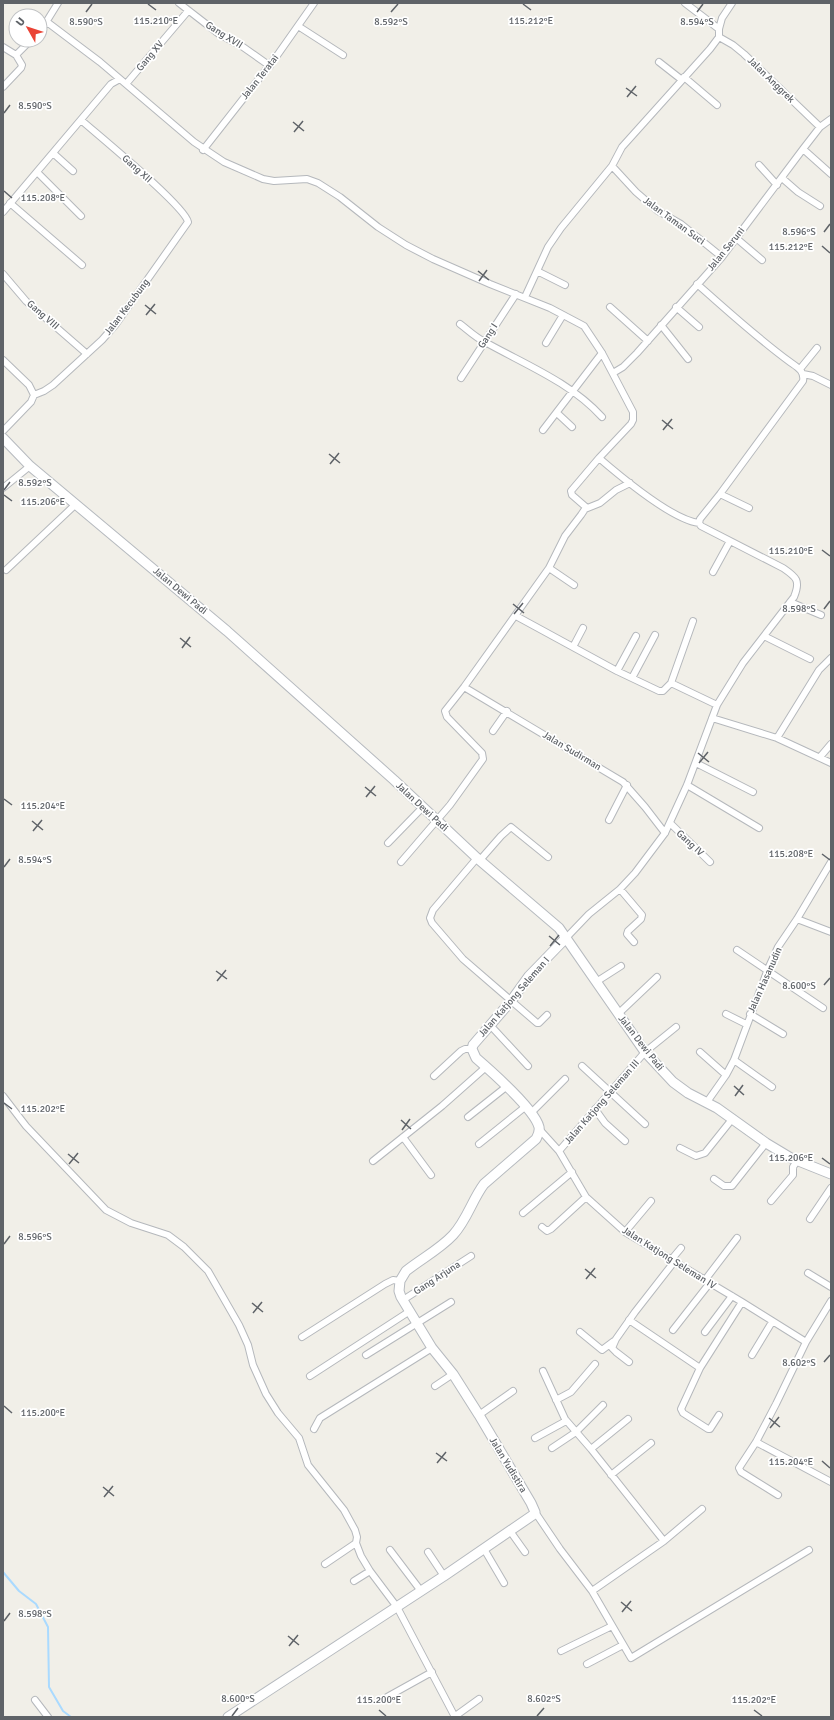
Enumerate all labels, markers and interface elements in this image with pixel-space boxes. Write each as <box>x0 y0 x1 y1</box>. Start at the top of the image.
north arrow <box>8 8 48 48</box>
text: U <box>13 15 28 29</box>
text: 115.210°E <box>134 15 179 27</box>
text: 115.212°E <box>509 15 554 27</box>
text: 8.590°S <box>69 16 103 28</box>
text: 8.592°S <box>374 16 408 28</box>
text: 8.594°S <box>680 16 714 28</box>
street label: Gang XVII <box>203 19 245 51</box>
street label: Gang XV <box>134 38 166 74</box>
street label: Jalan Teratai <box>239 52 281 102</box>
street label: Jalan Anggrek <box>745 55 797 105</box>
text: 8.590°S <box>18 100 52 112</box>
street label: Gang XII <box>120 152 154 186</box>
text: 115.208°E <box>21 192 66 204</box>
street label: Jalan Taman Suci <box>641 195 707 247</box>
street label: Jalan Seruni <box>705 225 747 273</box>
text: 8.596°S <box>782 226 816 238</box>
text: 115.212°E <box>769 241 814 253</box>
street label: Jalan Kecubung <box>102 276 152 338</box>
street label: Gang VIII <box>24 298 62 332</box>
street label: Gang I <box>476 321 500 351</box>
text: 8.592°S <box>18 477 52 489</box>
text: 115.206°E <box>21 496 66 508</box>
text: 115.210°E <box>769 545 814 557</box>
street label: Jalan Dewi Padi <box>150 565 210 617</box>
text: 8.598°S <box>782 603 816 615</box>
street label: Jalan Sudirman <box>541 729 603 773</box>
street label: Jalan Dewi Padi <box>393 780 451 834</box>
text: 115.204°E <box>21 800 66 812</box>
street label: Gang IV <box>674 827 706 859</box>
text: 115.208°E <box>769 848 814 860</box>
text: 8.594°S <box>18 854 52 866</box>
street label: Jalan Hasanudin <box>745 945 785 1015</box>
street label: Jalan Katjong Seleman I <box>476 954 552 1040</box>
text: 8.600°S <box>782 980 816 992</box>
street label: Jalan Dewi Padi <box>616 1013 666 1073</box>
street label: Jalan Katjong Seleman III <box>562 1057 642 1147</box>
text: 115.202°E <box>21 1103 66 1115</box>
text: 115.206°E <box>769 1152 814 1164</box>
street label: Jalan Katjong Seleman IV <box>620 1224 718 1292</box>
text: 8.596°S <box>18 1231 52 1243</box>
street label: Gang Arjuna <box>411 1258 463 1298</box>
text: 8.602°S <box>782 1357 816 1369</box>
text: 115.200°E <box>21 1407 66 1419</box>
street label: Jalan Yudistira <box>487 1435 529 1495</box>
text: 115.204°E <box>769 1456 814 1468</box>
text: 8.598°S <box>18 1608 52 1620</box>
text: 8.600°S <box>221 1693 255 1705</box>
text: 8.602°S <box>527 1693 561 1705</box>
text: 115.200°E <box>357 1694 402 1706</box>
text: 115.202°E <box>732 1694 777 1706</box>

